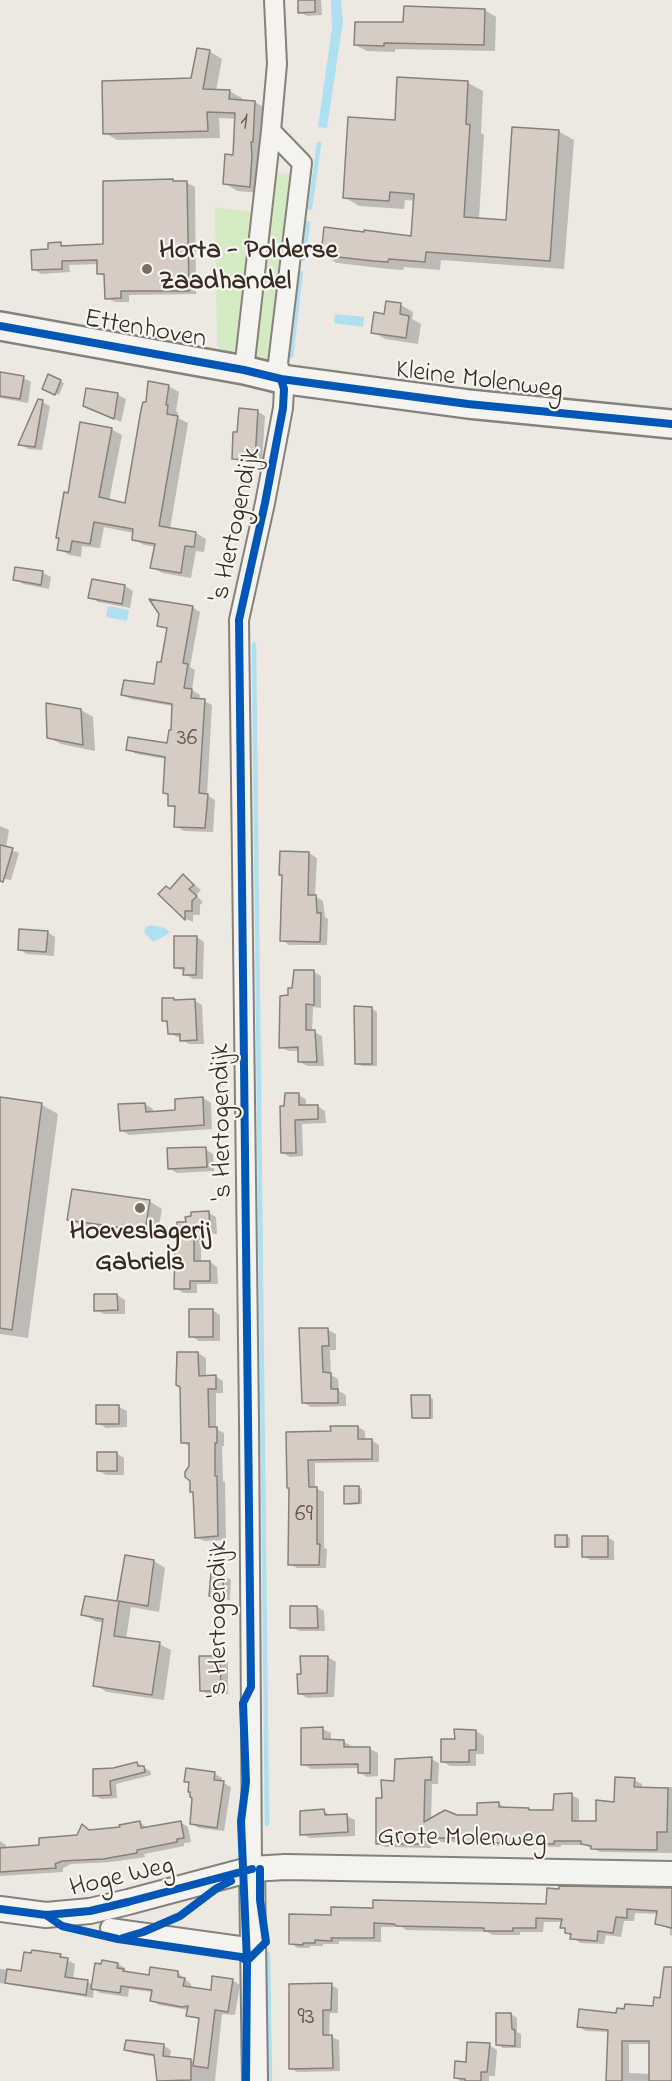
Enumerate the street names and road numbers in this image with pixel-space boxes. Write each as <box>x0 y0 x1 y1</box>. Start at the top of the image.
street label: Ettenhoven <box>81 304 209 358</box>
street label: Kleine Molenweg <box>394 356 564 408</box>
street label: 's Hertogendijk <box>206 445 270 605</box>
street label: 's Hertogendijk <box>206 1043 242 1201</box>
street label: 's Hertogendijk <box>205 1540 237 1698</box>
street label: Grote Molenweg <box>377 1822 547 1858</box>
street label: Hoge Weg <box>67 1851 177 1907</box>

